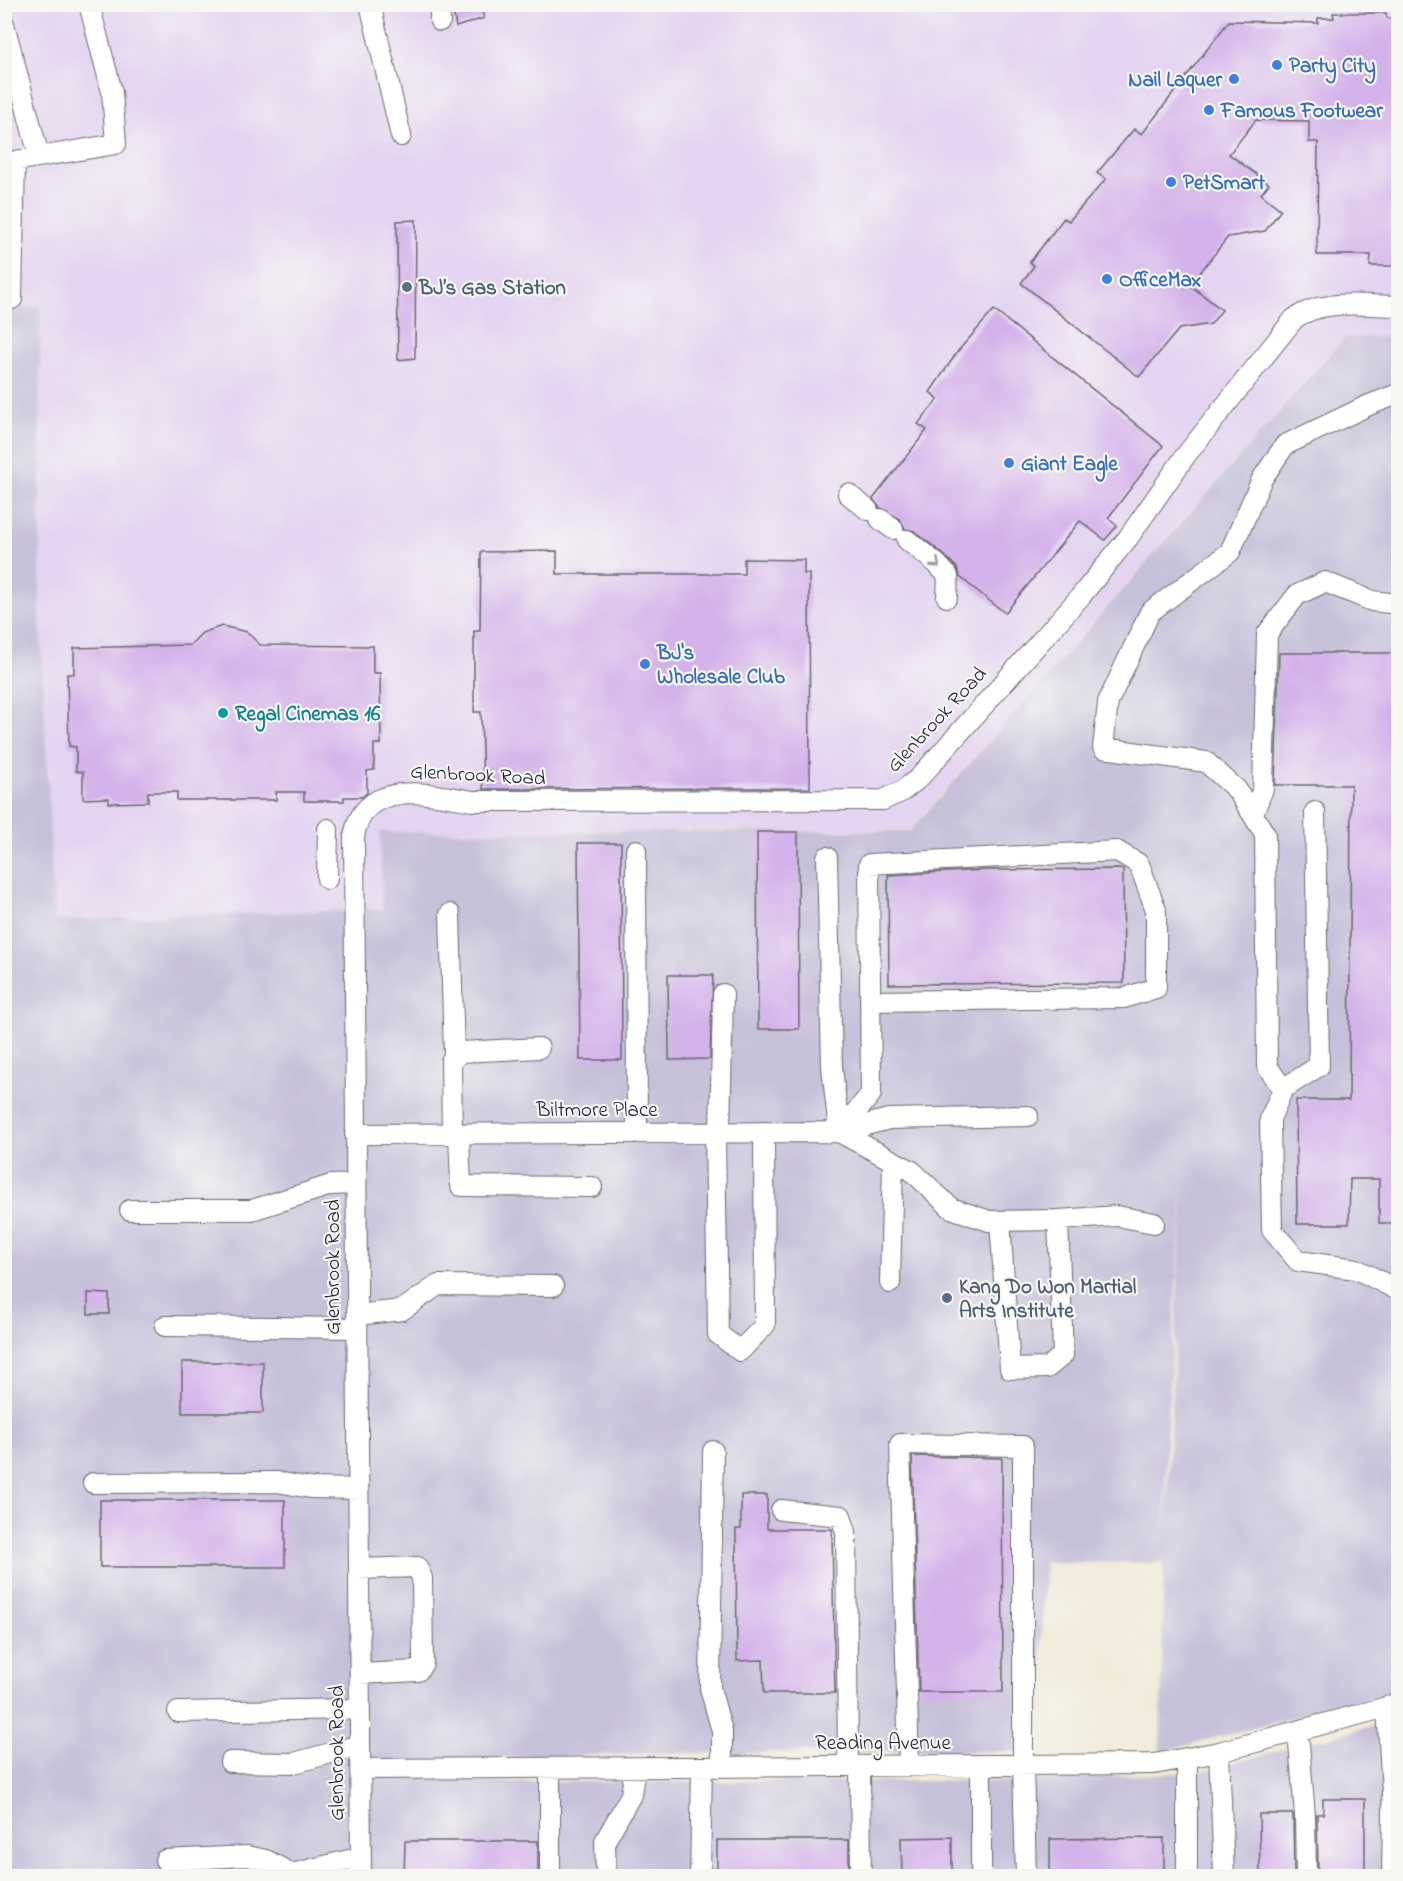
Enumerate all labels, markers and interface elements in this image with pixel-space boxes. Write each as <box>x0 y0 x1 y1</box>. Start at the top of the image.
place label: Party City <box>1289 52 1376 84</box>
marker: Party City <box>1270 58 1284 72</box>
place label: Nail Laquer <box>1128 66 1222 96</box>
marker: Nail Laquer <box>1227 72 1241 86</box>
place label: Famous Footwear <box>1220 97 1383 127</box>
marker: Famous Footwear <box>1202 103 1216 117</box>
place label: PetSmart <box>1183 169 1266 199</box>
marker: PetSmart <box>1164 175 1178 189</box>
place label: OfficeMax <box>1119 266 1201 296</box>
marker: OfficeMax <box>1100 272 1114 286</box>
place label: BJ’s Gas Station <box>418 274 566 304</box>
marker: BJ’s Gas Station <box>400 280 414 294</box>
place label: Giant Eagle <box>1021 450 1118 482</box>
marker: Giant Eagle <box>1002 456 1016 470</box>
one-way arrow <box>929 557 940 568</box>
place label: BJ's Wholesale Club <box>656 639 786 693</box>
marker: BJ's Wholesale Club <box>638 657 652 671</box>
street label: Glenbrook Road <box>880 660 995 780</box>
place label: Regal Cinemas 16 <box>235 700 381 732</box>
marker: Regal Cinemas 16 <box>216 706 230 720</box>
street label: Glenbrook Road <box>410 757 546 795</box>
street label: Biltmore Place <box>535 1096 658 1126</box>
street label: Glenbrook Road <box>319 1199 349 1335</box>
place label: Kang Do Won Martial Arts Institute <box>959 1273 1137 1327</box>
marker: Kang Do Won Martial Arts Institute <box>940 1291 954 1305</box>
street label: Glenbrook Road <box>323 1685 353 1821</box>
street label: Reading Avenue <box>815 1729 951 1761</box>

